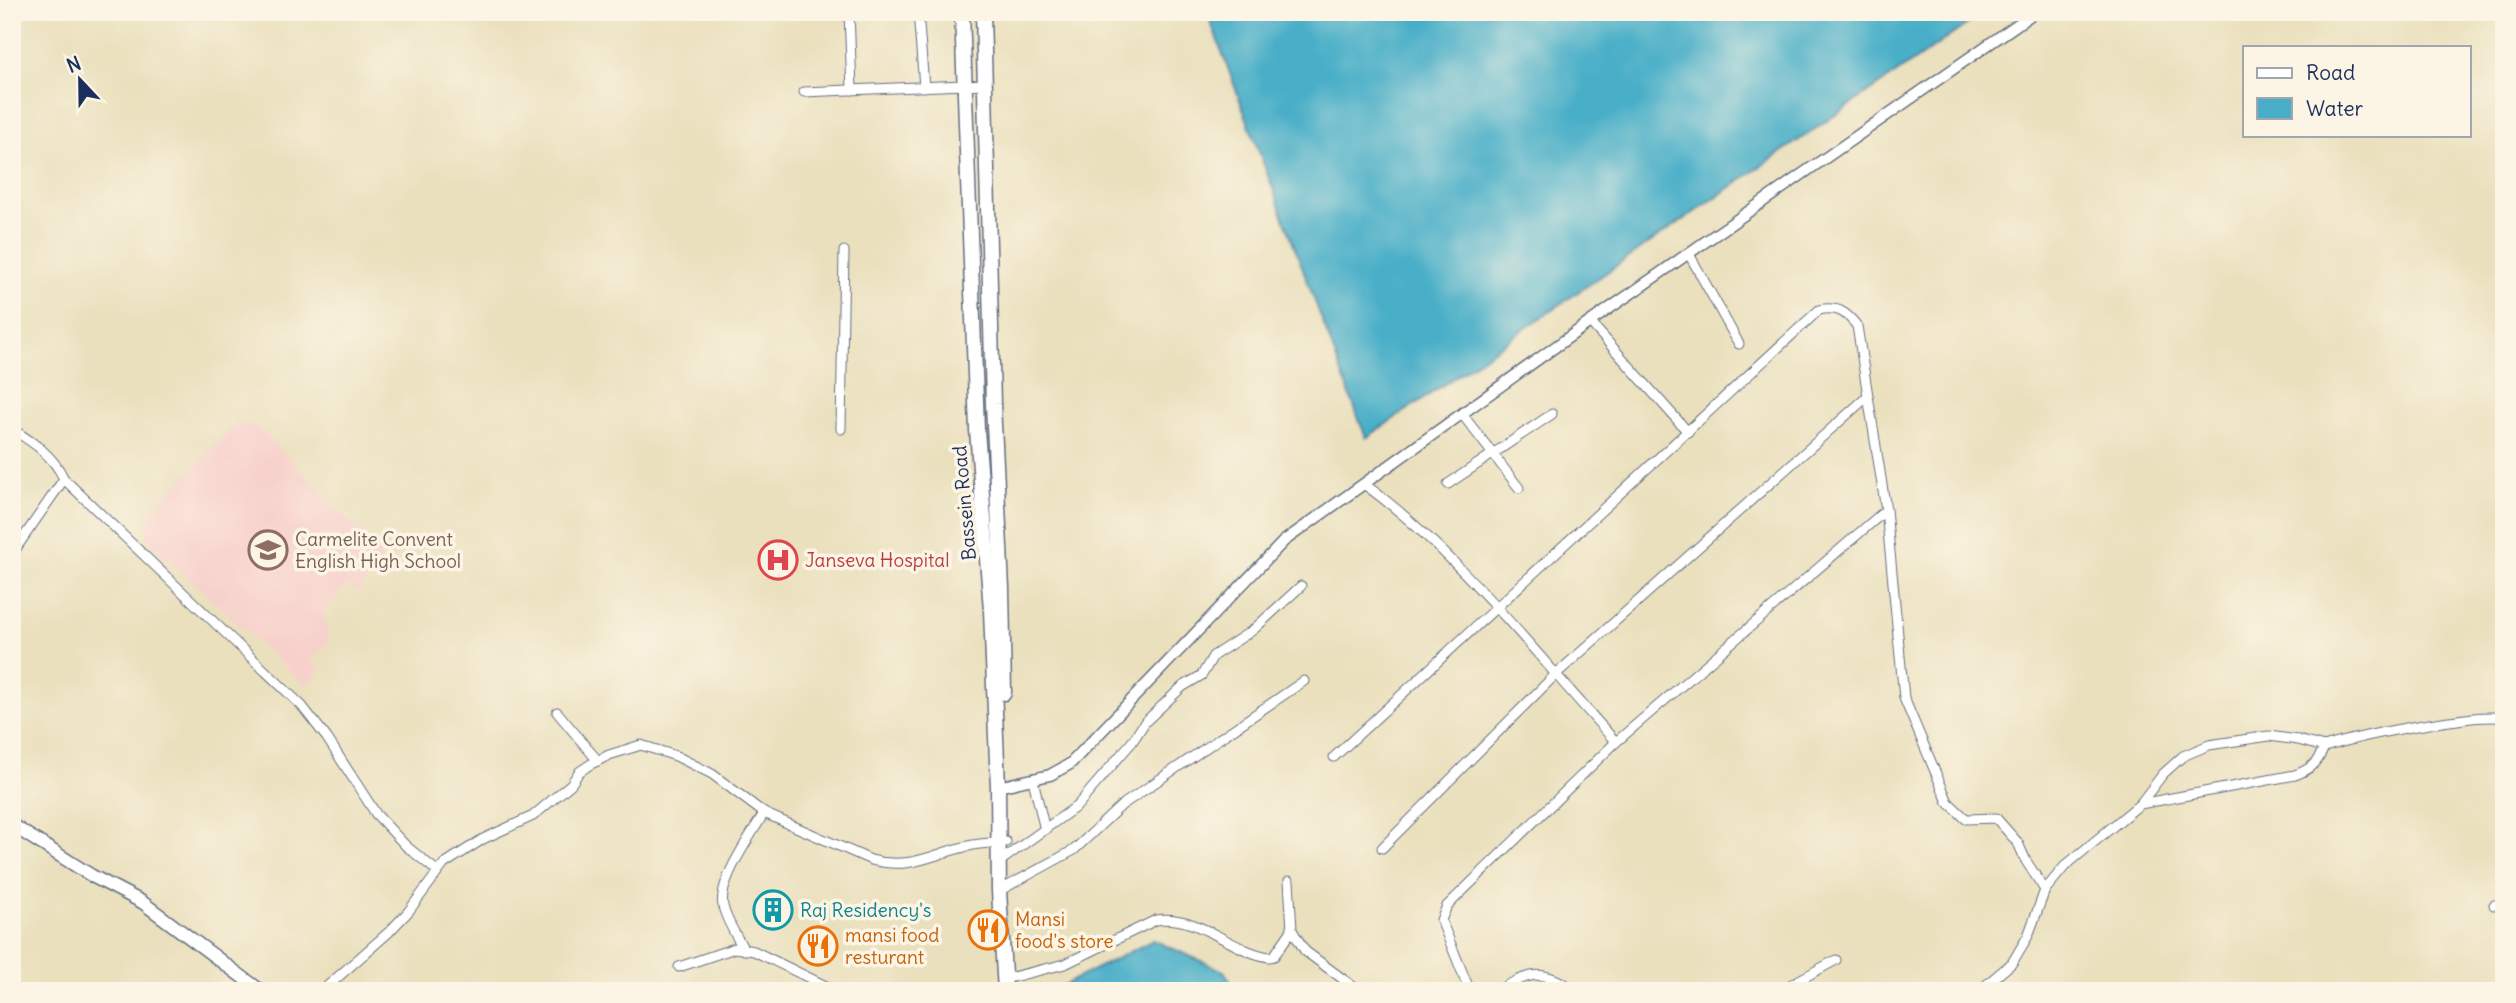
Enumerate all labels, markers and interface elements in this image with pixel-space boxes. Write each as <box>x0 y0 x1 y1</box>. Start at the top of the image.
north arrow <box>46 46 116 116</box>
legend <box>2243 46 2470 136</box>
text: N <box>63 51 84 78</box>
text: Road <box>2306 59 2355 86</box>
text: Water <box>2306 95 2364 122</box>
street label: Bassein Road <box>947 445 981 561</box>
place label: Carmelite Convent English High School <box>295 527 461 573</box>
school or university icon: Carmelite Convent English High School <box>247 529 289 571</box>
hospital icon: Janseva Hospital <box>757 539 799 581</box>
place label: Janseva Hospital <box>805 548 949 572</box>
building icon: Raj Residency's <box>752 889 794 931</box>
place label: Raj Residency's <box>800 898 931 922</box>
place label: Mansi food's store <box>1015 907 1113 953</box>
restaurant icon: Mansi food's store <box>967 909 1009 951</box>
place label: mansi food resturant <box>845 923 939 969</box>
restaurant icon: mansi food resturant <box>797 925 839 967</box>

